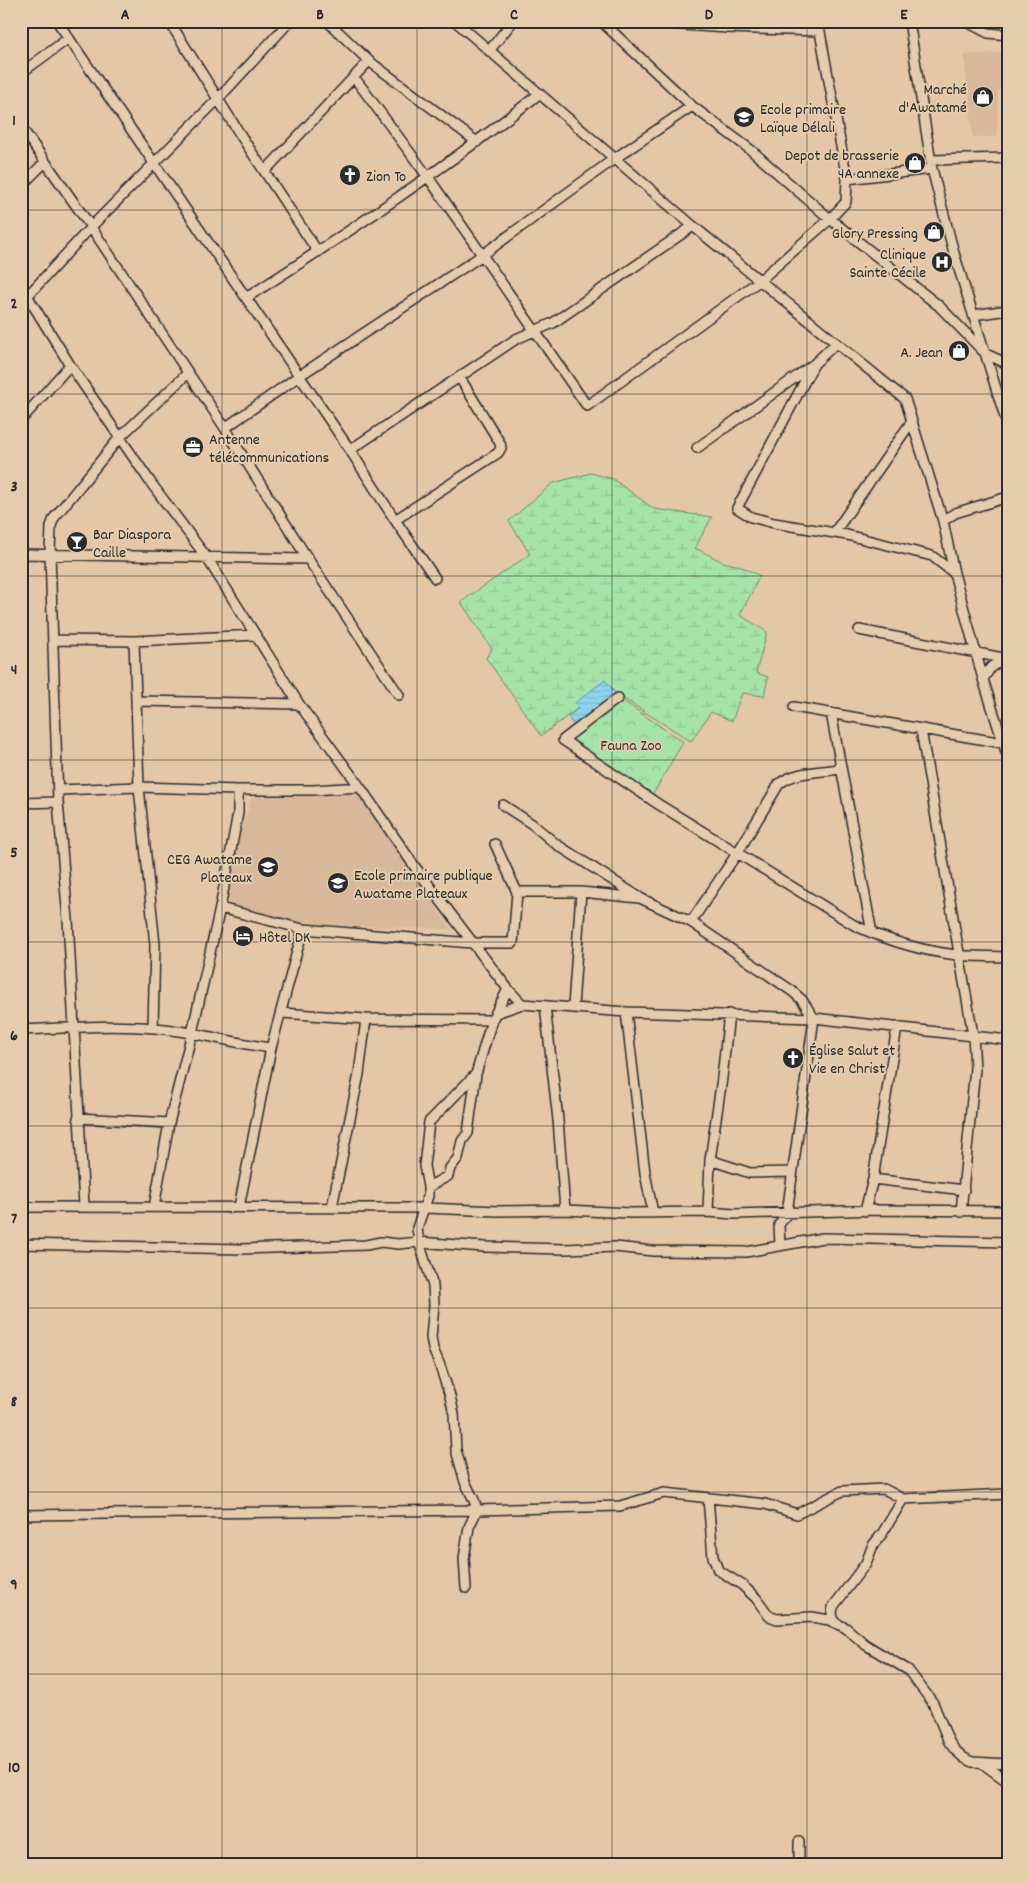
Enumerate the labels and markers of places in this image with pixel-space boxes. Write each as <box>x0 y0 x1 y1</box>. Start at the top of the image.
place label: Marché d'Awatamé <box>899 79 967 120</box>
shop icon: Marché d'Awatamé <box>971 85 995 109</box>
place label: Ecole primaire Laïque Délali <box>760 99 846 140</box>
school or university icon: Ecole primaire Laïque Délali <box>732 105 756 129</box>
place label: Depot de brasserie 4A annexe <box>785 145 899 186</box>
shop icon: Depot de brasserie 4A annexe <box>903 151 927 175</box>
church icon: Zion To <box>338 163 362 187</box>
place label: Zion To <box>366 166 406 189</box>
shop icon: Glory Pressing <box>922 220 946 244</box>
place label: Glory Pressing <box>832 223 918 246</box>
place label: Clinique Sainte Cécile <box>850 244 926 285</box>
hospital icon: Clinique Sainte Cécile <box>930 250 954 274</box>
shop icon: A. Jean <box>947 339 971 363</box>
place label: A. Jean <box>900 342 943 365</box>
place label: Antenne télécommunications <box>209 429 330 470</box>
office icon: Antenne télécommunications <box>181 435 205 459</box>
place label: Bar Diaspora Caille <box>93 524 172 565</box>
bar icon: Bar Diaspora Caille <box>65 530 89 554</box>
place label: CEG Awatame Plateaux <box>167 849 252 890</box>
school or university icon: CEG Awatame Plateaux <box>256 855 280 879</box>
place label: Ecole primaire publique Awatame Plateaux <box>354 865 493 906</box>
school or university icon: Ecole primaire publique Awatame Plateaux <box>326 871 350 895</box>
hotel icon: Hôtel DK <box>231 924 255 948</box>
place label: Hôtel DK <box>259 927 310 950</box>
place label: Église Salut et Vie en Christ <box>809 1040 895 1081</box>
church icon: Église Salut et Vie en Christ <box>781 1046 805 1070</box>

